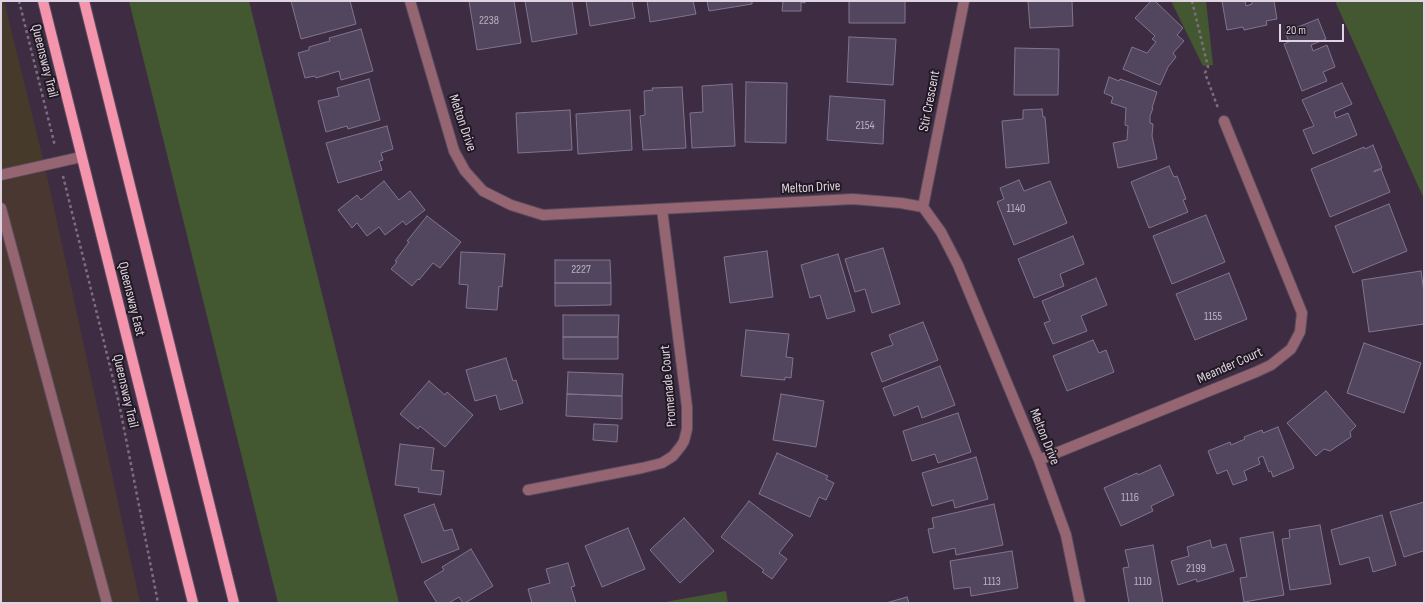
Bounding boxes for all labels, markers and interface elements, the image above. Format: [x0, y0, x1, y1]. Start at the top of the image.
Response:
house number: 2238 [479, 14, 499, 28]
scale bar [1281, 16, 1346, 42]
street label: Queensway Trail [27, 23, 61, 99]
text: 20 m [1286, 23, 1306, 38]
street label: Stir Crescent [916, 69, 944, 133]
street label: Melton Drive [444, 92, 480, 154]
house number: 2154 [855, 119, 875, 133]
street label: Melton Drive [781, 178, 841, 198]
house number: 1140 [1007, 202, 1025, 216]
street label: Queensway East [114, 260, 148, 338]
house number: 2227 [571, 263, 591, 277]
house number: 1155 [1204, 310, 1222, 324]
street label: Promenade Court [657, 344, 681, 428]
street label: Meander Court [1195, 344, 1265, 388]
street label: Queensway Trail [108, 353, 142, 429]
street label: Melton Drive [1025, 406, 1063, 468]
house number: 1116 [1121, 491, 1139, 505]
house number: 2199 [1186, 562, 1206, 576]
house number: 1113 [983, 575, 1001, 589]
house number: 1110 [1134, 575, 1152, 589]

